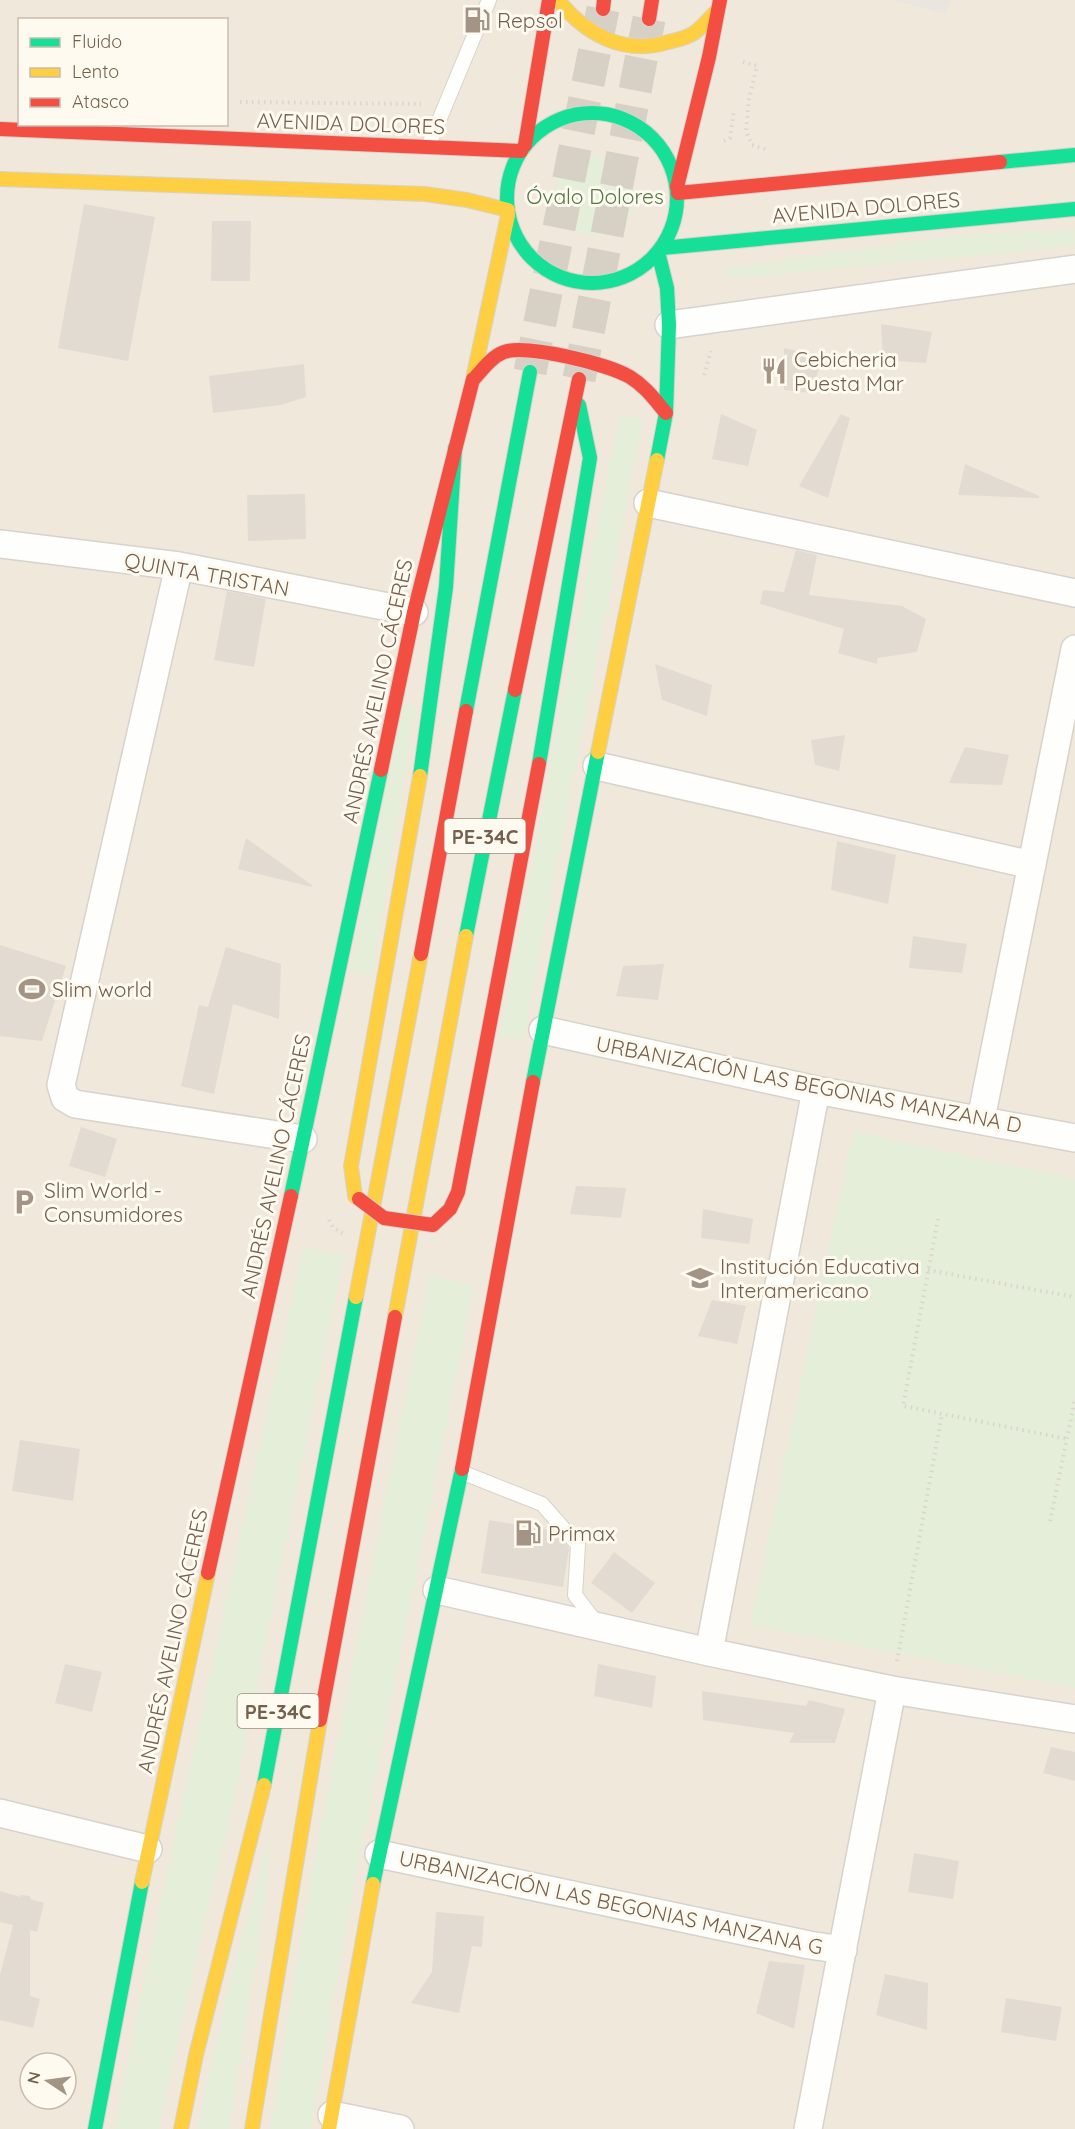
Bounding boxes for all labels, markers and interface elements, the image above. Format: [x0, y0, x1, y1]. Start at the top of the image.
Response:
fuel station icon: Repsol [462, 5, 492, 35]
place label: Repsol [497, 7, 563, 33]
legend [18, 18, 228, 126]
text: Fluido [72, 30, 122, 53]
text: Lento [72, 60, 119, 83]
text: Atasco [72, 90, 129, 113]
street label: AVENIDA DOLORES [256, 107, 446, 139]
park label: Óvalo Dolores [526, 183, 664, 209]
street label: AVENIDA DOLORES [771, 186, 961, 228]
place label: Cebicheria Puesta Mar [794, 346, 904, 396]
restaurant icon: Cebicheria Puesta Mar [759, 356, 789, 386]
street label: QUINTA TRISTAN [122, 547, 292, 601]
street label: ANDRÉS AVELINO CÁCERES [336, 557, 418, 825]
road number: PE-34C [444, 819, 526, 853]
sports icon: Slim world [17, 974, 47, 1004]
place label: Slim world [52, 976, 152, 1002]
street label: URBANIZACIÓN LAS BEGONIAS MANZANA D [594, 1030, 1024, 1138]
street label: ANDRÉS AVELINO CÁCERES [234, 1032, 316, 1300]
place label: Slim World - Consumidores [44, 1177, 183, 1227]
parking icon: Slim World - Consumidores [9, 1187, 39, 1217]
place label: Institución Educativa Interamericano [720, 1253, 920, 1303]
school or university icon: Institución Educativa Interamericano [685, 1263, 715, 1293]
street label: ANDRÉS AVELINO CÁCERES [131, 1507, 213, 1775]
fuel station icon: Primax [513, 1518, 543, 1548]
place label: Primax [548, 1520, 615, 1546]
road number: PE-34C [238, 1694, 318, 1728]
street label: URBANIZACIÓN LAS BEGONIAS MANZANA G [397, 1844, 825, 1960]
north arrow [18, 2051, 78, 2111]
text: N [22, 2070, 44, 2086]

